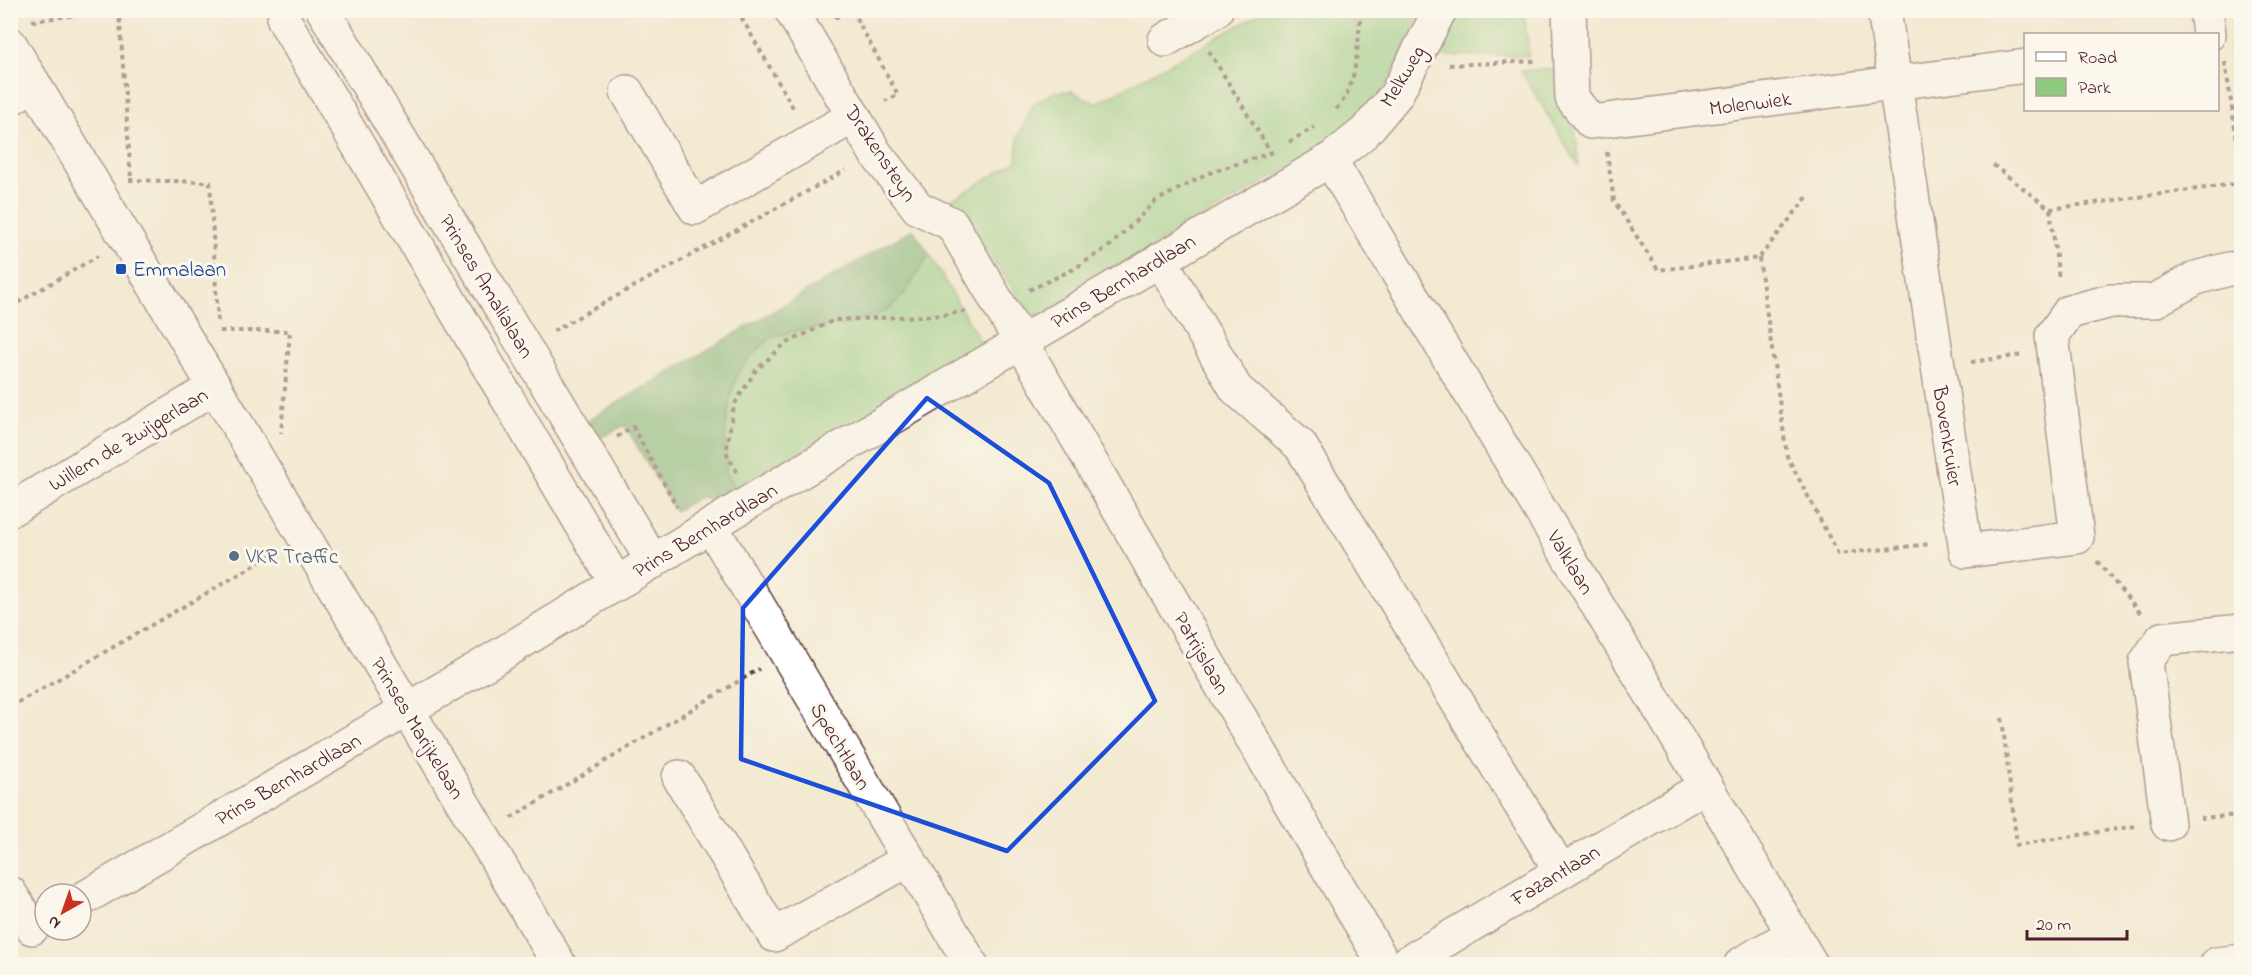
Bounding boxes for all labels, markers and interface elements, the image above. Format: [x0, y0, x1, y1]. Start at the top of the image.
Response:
legend [2024, 33, 2219, 111]
street label: Melkweg [1373, 40, 1436, 115]
text: Road [2078, 46, 2117, 72]
text: Park [2078, 76, 2111, 102]
street label: Molenwiek [1707, 85, 1794, 125]
street label: Drakensteyn [834, 99, 923, 210]
street label: Prinses Amalialaan [430, 209, 540, 365]
street label: Prins Bernhardlaan [1046, 228, 1202, 338]
place label: Emmalaan [133, 256, 226, 286]
marker: Emmalaan [114, 262, 128, 276]
street label: Willem de Zwijgerlaan [44, 381, 215, 502]
street label: Bovenkruier [1923, 383, 1969, 489]
street label: Prins Bernhardlaan [628, 477, 784, 587]
street label: Valklaan [1538, 524, 1600, 601]
place label: VKR Traffic [245, 543, 339, 573]
marker: VKR Traffic [227, 549, 241, 563]
street label: Patrijslaan [1165, 607, 1236, 701]
street label: Prinses Marijkelaan [362, 652, 471, 806]
street label: Spechtlaan [801, 698, 877, 796]
street label: Prins Bernhardlaan [210, 727, 368, 835]
street label: Fazantlaan [1505, 838, 1606, 916]
north arrow [33, 882, 93, 942]
scale bar [2027, 903, 2128, 941]
text: N [43, 909, 66, 935]
text: 20 m [2036, 913, 2071, 939]

